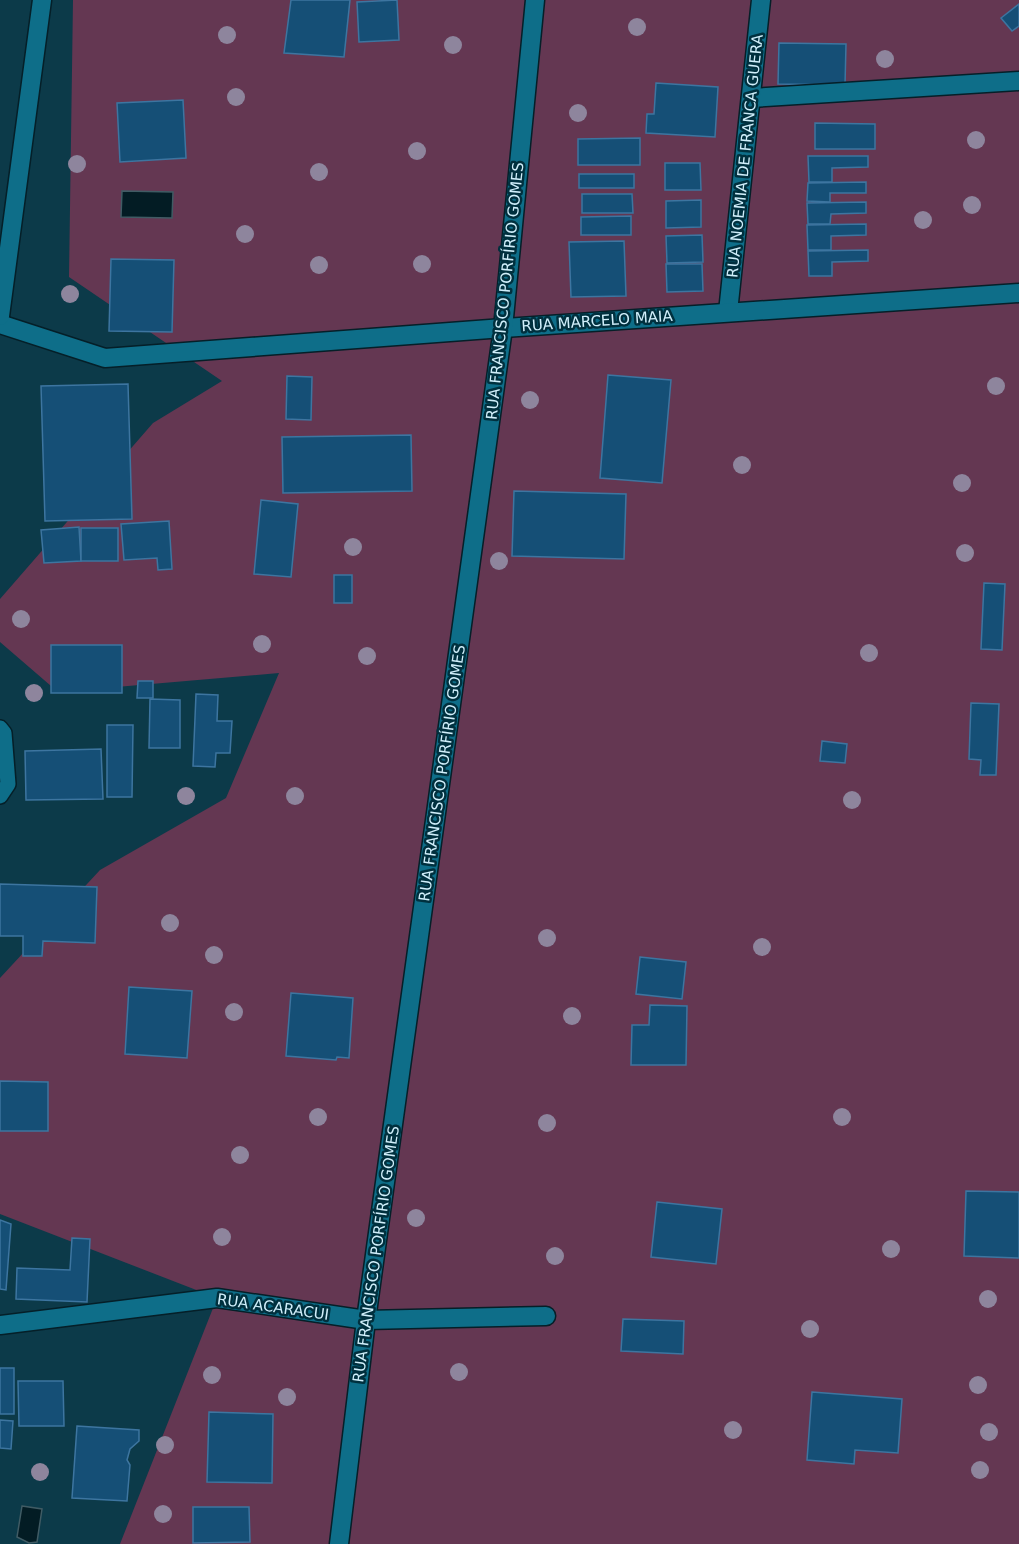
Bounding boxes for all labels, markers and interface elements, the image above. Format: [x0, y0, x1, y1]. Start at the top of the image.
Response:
street label: RUA NOEMIA DE FRANCA GUERA [723, 33, 767, 279]
street label: RUA FRANCISCO PORFÍRIO GOMES [482, 161, 527, 421]
street label: RUA MARCELO MAIA [521, 307, 674, 335]
street label: RUA FRANCISCO PORFÍRIO GOMES [414, 643, 469, 902]
street label: RUA FRANCISCO PORFÍRIO GOMES [348, 1124, 403, 1383]
street label: RUA ACARACUI [216, 1290, 330, 1324]

